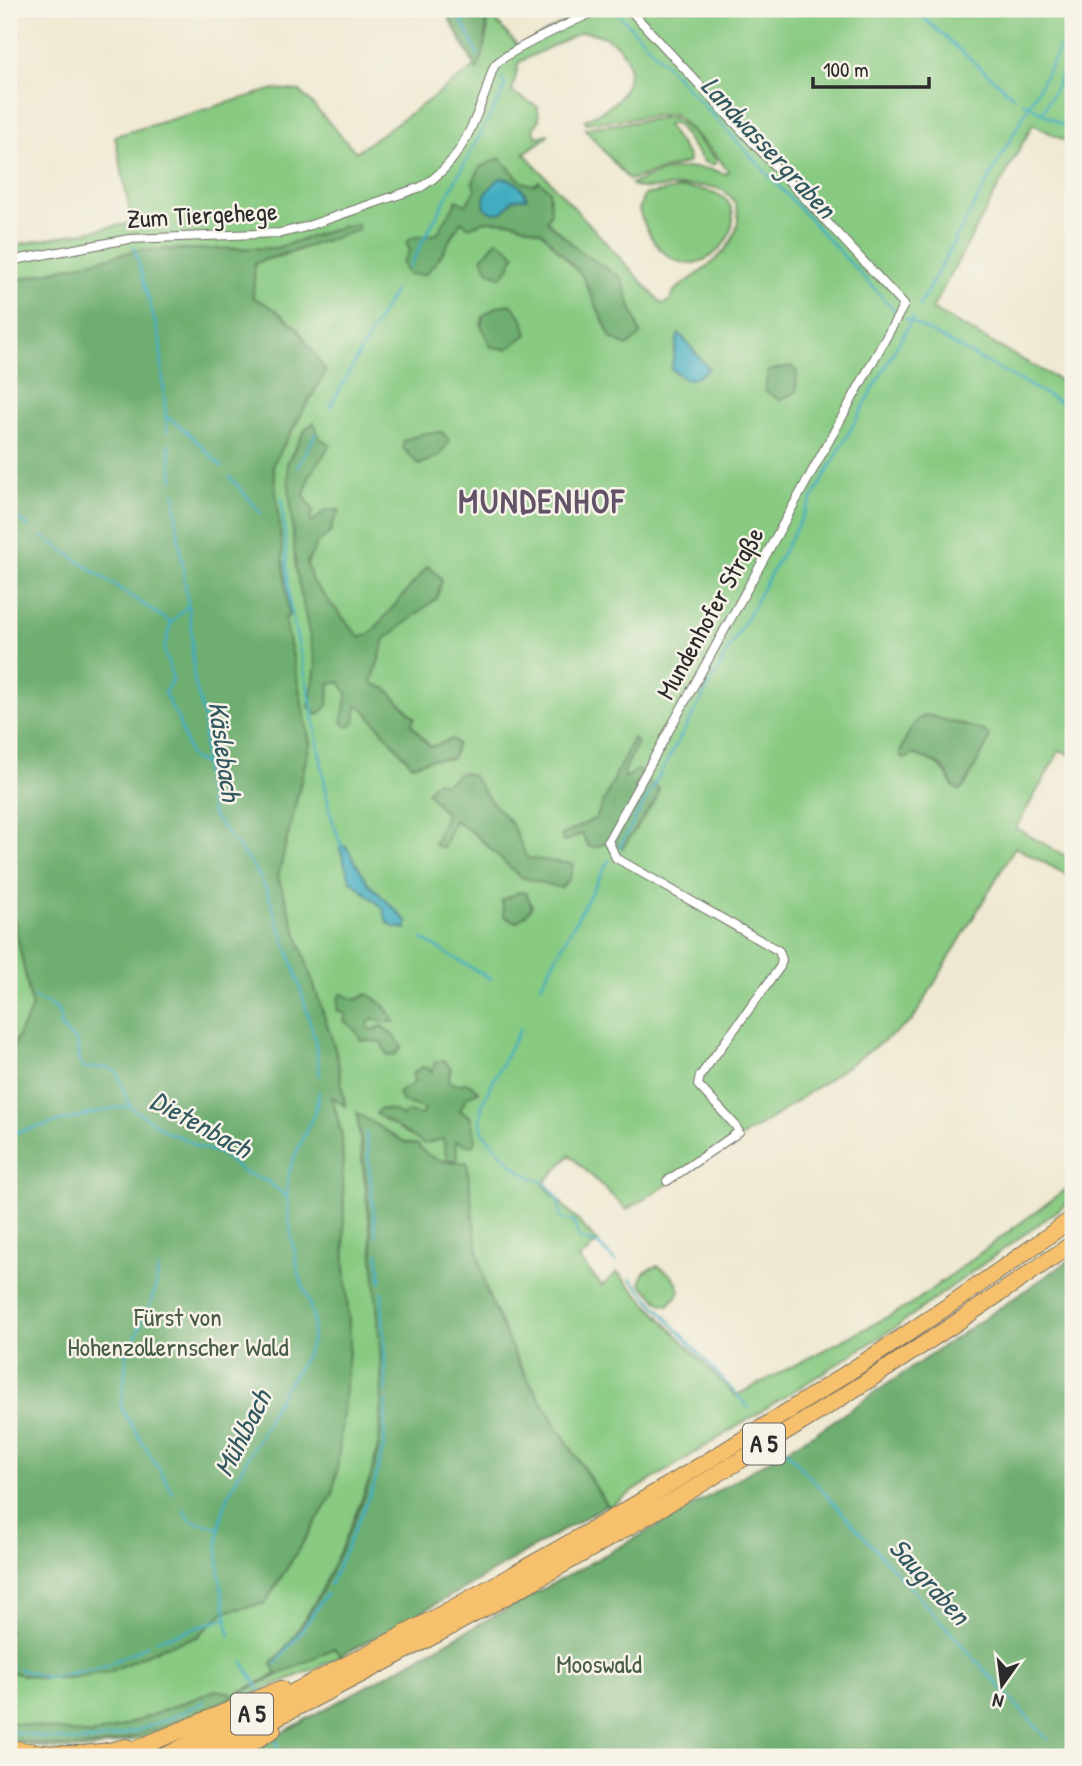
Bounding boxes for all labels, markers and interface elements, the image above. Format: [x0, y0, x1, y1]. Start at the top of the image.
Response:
scale bar [813, 46, 928, 90]
text: 100 m [823, 55, 869, 84]
water label: Landwassergraben [693, 68, 847, 228]
street label: Zum Tiergehege [126, 193, 278, 236]
district label: MUNDENHOF [458, 479, 626, 523]
street label: Mundenhofer Straße [648, 520, 771, 705]
water label: Käslebach [199, 699, 251, 805]
water label: Dietenbach [144, 1081, 260, 1168]
park label: Fürst von Hohenzollernscher Wald [67, 1299, 289, 1364]
water label: Mühlbach [204, 1381, 281, 1483]
road number: A 5 [743, 1424, 785, 1464]
water label: Saugraben [881, 1529, 981, 1634]
park label: Mooswald [556, 1646, 642, 1681]
north arrow [967, 1650, 1036, 1720]
text: N [990, 1688, 1006, 1715]
road number: A 5 [231, 1694, 273, 1734]

